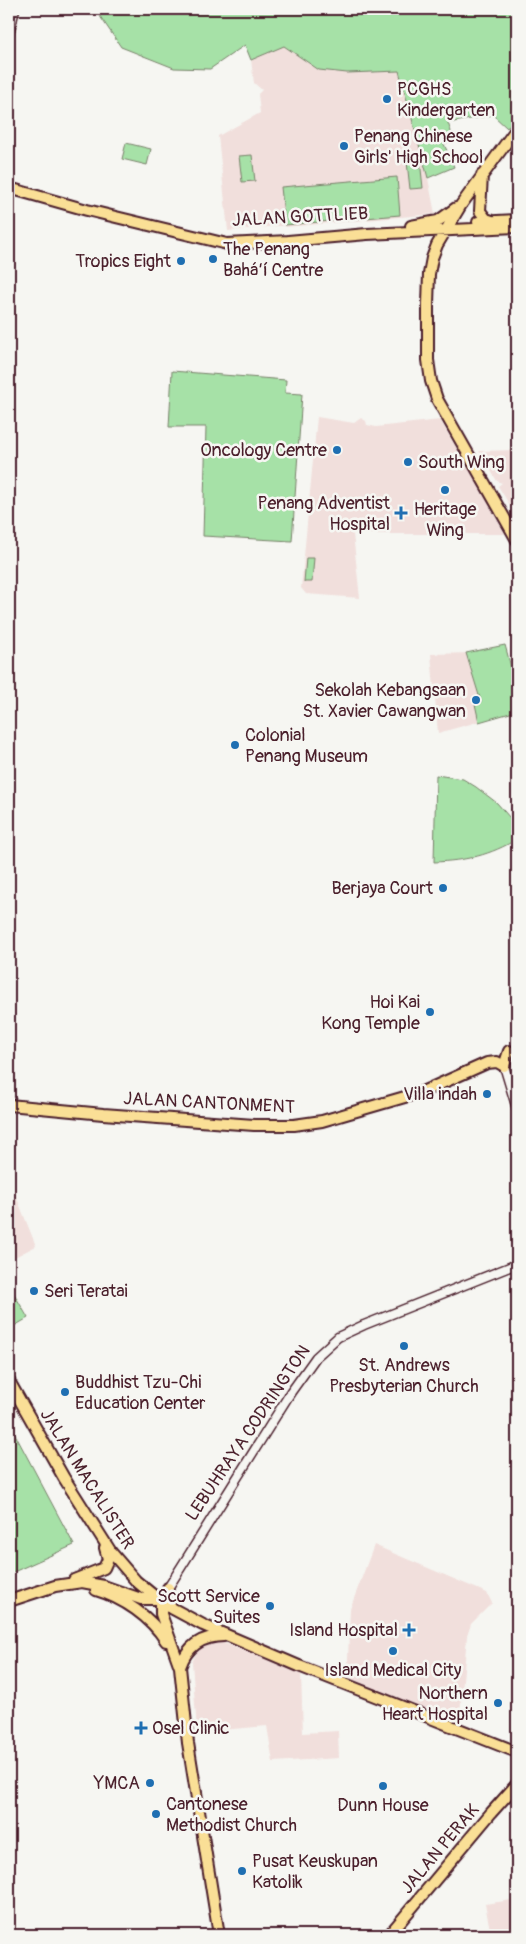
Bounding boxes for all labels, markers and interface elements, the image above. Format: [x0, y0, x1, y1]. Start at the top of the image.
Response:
place label: PCGHS Kindergarten [397, 78, 495, 122]
marker: PCGHS Kindergarten [381, 93, 393, 105]
place label: Penang Chinese Girls' High School [354, 125, 483, 169]
marker: Penang Chinese Girls' High School [338, 140, 350, 152]
street label: JALAN GOTTLIEB [231, 202, 369, 232]
place label: The Penang Bahá’í Centre [223, 238, 324, 282]
place label: Tropics Eight [75, 250, 172, 273]
marker: The Penang Bahá’í Centre [207, 253, 219, 265]
marker: Tropics Eight [175, 255, 187, 267]
place label: Oncology Centre [200, 439, 327, 462]
marker: Oncology Centre [331, 444, 343, 456]
place label: South Wing [418, 451, 504, 474]
marker: South Wing [402, 456, 414, 468]
marker: Heritage Wing [439, 484, 451, 496]
place label: Penang Adventist Hospital [258, 492, 391, 536]
place label: Heritage Wing [414, 498, 476, 542]
marker: Penang Adventist Hospital [394, 506, 408, 520]
place label: Sekolah Kebangsaan St. Xavier Cawangwan [302, 679, 466, 723]
marker: Sekolah Kebangsaan St. Xavier Cawangwan [470, 694, 482, 706]
place label: Colonial Penang Museum [245, 724, 368, 768]
marker: Colonial Penang Museum [229, 739, 241, 751]
place label: Berjaya Court [332, 877, 434, 900]
marker: Berjaya Court [437, 882, 449, 894]
place label: Hoi Kai Kong Temple [321, 991, 420, 1035]
marker: Hoi Kai Kong Temple [424, 1006, 436, 1018]
place label: Villa indah [403, 1083, 477, 1106]
street label: JALAN CANTONMENT [123, 1087, 295, 1119]
marker: Villa indah [481, 1088, 493, 1100]
place label: Seri Teratai [44, 1280, 128, 1303]
marker: Seri Teratai [28, 1285, 40, 1297]
marker: St. Andrews Presbyterian Church [398, 1340, 410, 1352]
street label: LEBUHRAYA CODRINGTON [180, 1341, 316, 1525]
place label: St. Andrews Presbyterian Church [329, 1354, 479, 1398]
place label: Buddhist Tzu-Chi Education Center [75, 1371, 206, 1415]
marker: Buddhist Tzu-Chi Education Center [59, 1386, 71, 1398]
street label: JALAN MACALISTER [35, 1405, 139, 1553]
place label: Scott Service Suites [157, 1585, 260, 1629]
marker: Scott Service Suites [264, 1600, 276, 1612]
place label: Island Hospital [289, 1619, 398, 1642]
marker: Island Hospital [402, 1623, 416, 1637]
marker: Island Medical City [387, 1645, 399, 1657]
place label: Island Medical City [325, 1659, 462, 1682]
place label: Northern Heart Hospital [382, 1682, 488, 1726]
marker: Northern Heart Hospital [492, 1697, 504, 1709]
place label: Osel Clinic [152, 1717, 230, 1740]
marker: Osel Clinic [134, 1721, 148, 1735]
place label: YMCA [93, 1772, 140, 1795]
marker: YMCA [144, 1777, 156, 1789]
marker: Dunn House [377, 1780, 389, 1792]
place label: Cantonese Methodist Church [166, 1793, 297, 1837]
place label: Dunn House [337, 1794, 429, 1817]
street label: JALAN PERAK [396, 1799, 484, 1899]
marker: Cantonese Methodist Church [150, 1808, 162, 1820]
place label: Pusat Keuskupan Katolik [252, 1850, 378, 1894]
marker: Pusat Keuskupan Katolik [236, 1865, 248, 1877]

